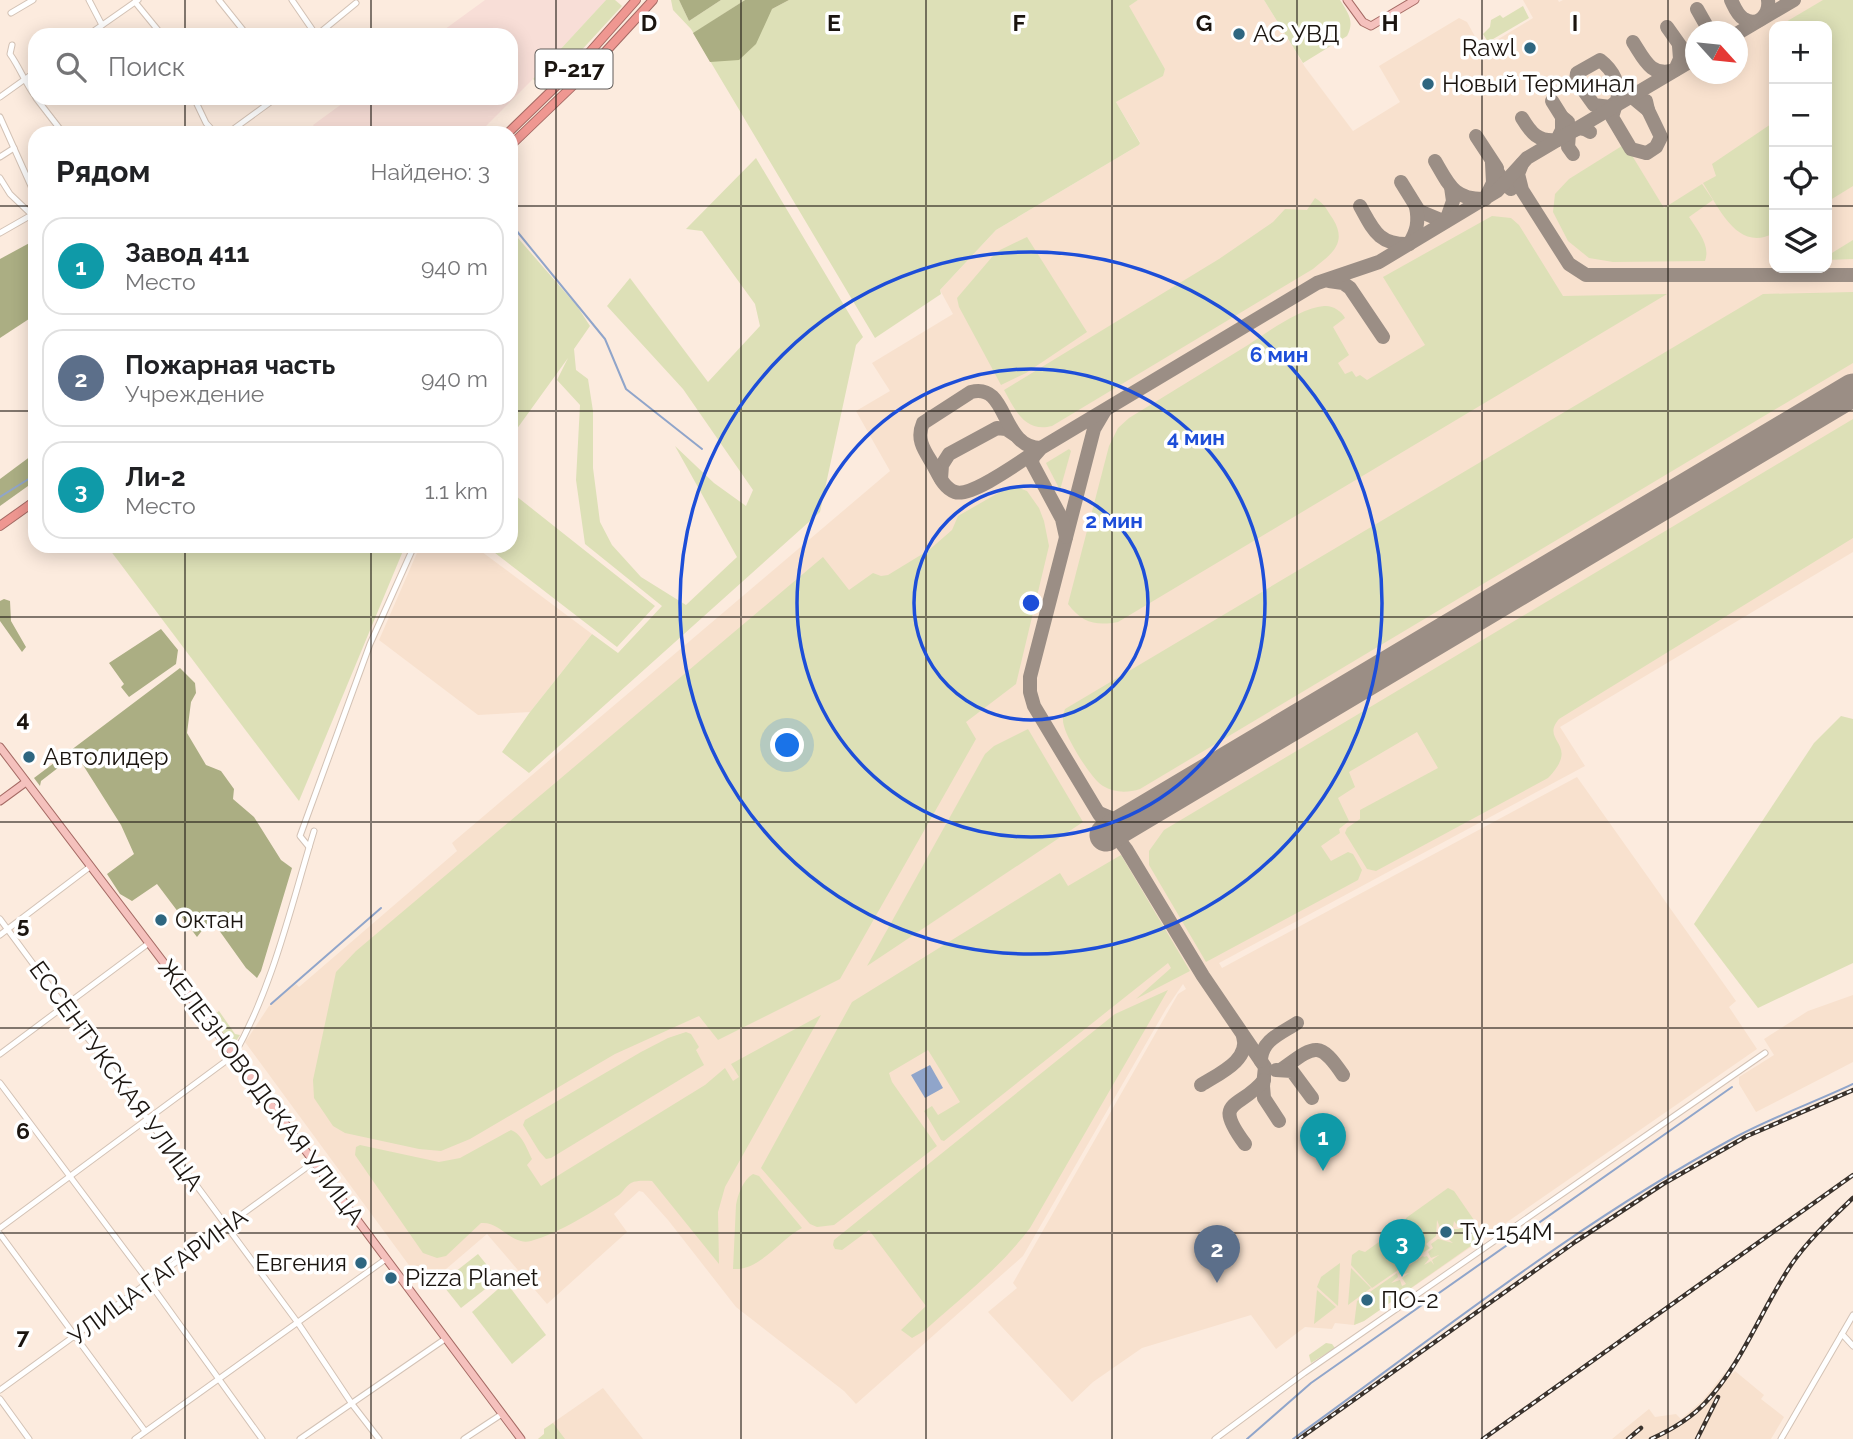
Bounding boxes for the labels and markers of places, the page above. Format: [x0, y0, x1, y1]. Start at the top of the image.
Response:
place label: АС УВД [1253, 19, 1340, 48]
marker: АС УВД [1231, 26, 1247, 42]
place label: Rawl [1462, 33, 1516, 62]
marker: Rawl [1522, 40, 1538, 56]
place label: Новый Терминал [1442, 69, 1635, 98]
marker: Новый Терминал [1420, 76, 1436, 92]
centre of rings [1019, 591, 1043, 615]
place label: Автолидер [43, 742, 169, 771]
marker: Автолидер [21, 749, 37, 765]
place label: Октан [175, 905, 244, 934]
marker: Октан [153, 912, 169, 928]
pin: 1 [1300, 1113, 1346, 1171]
place label: Ту-154М [1460, 1217, 1553, 1246]
pin: 3 [1379, 1219, 1425, 1277]
marker: Ту-154М [1438, 1224, 1454, 1240]
pin: 2 [1194, 1225, 1240, 1283]
place label: Евгения [255, 1248, 347, 1277]
marker: Евгения [353, 1255, 369, 1271]
place label: Pizza Planet [405, 1263, 539, 1292]
marker: Pizza Planet [383, 1270, 399, 1286]
place label: ПО-2 [1381, 1285, 1439, 1314]
marker: ПО-2 [1359, 1292, 1375, 1308]

